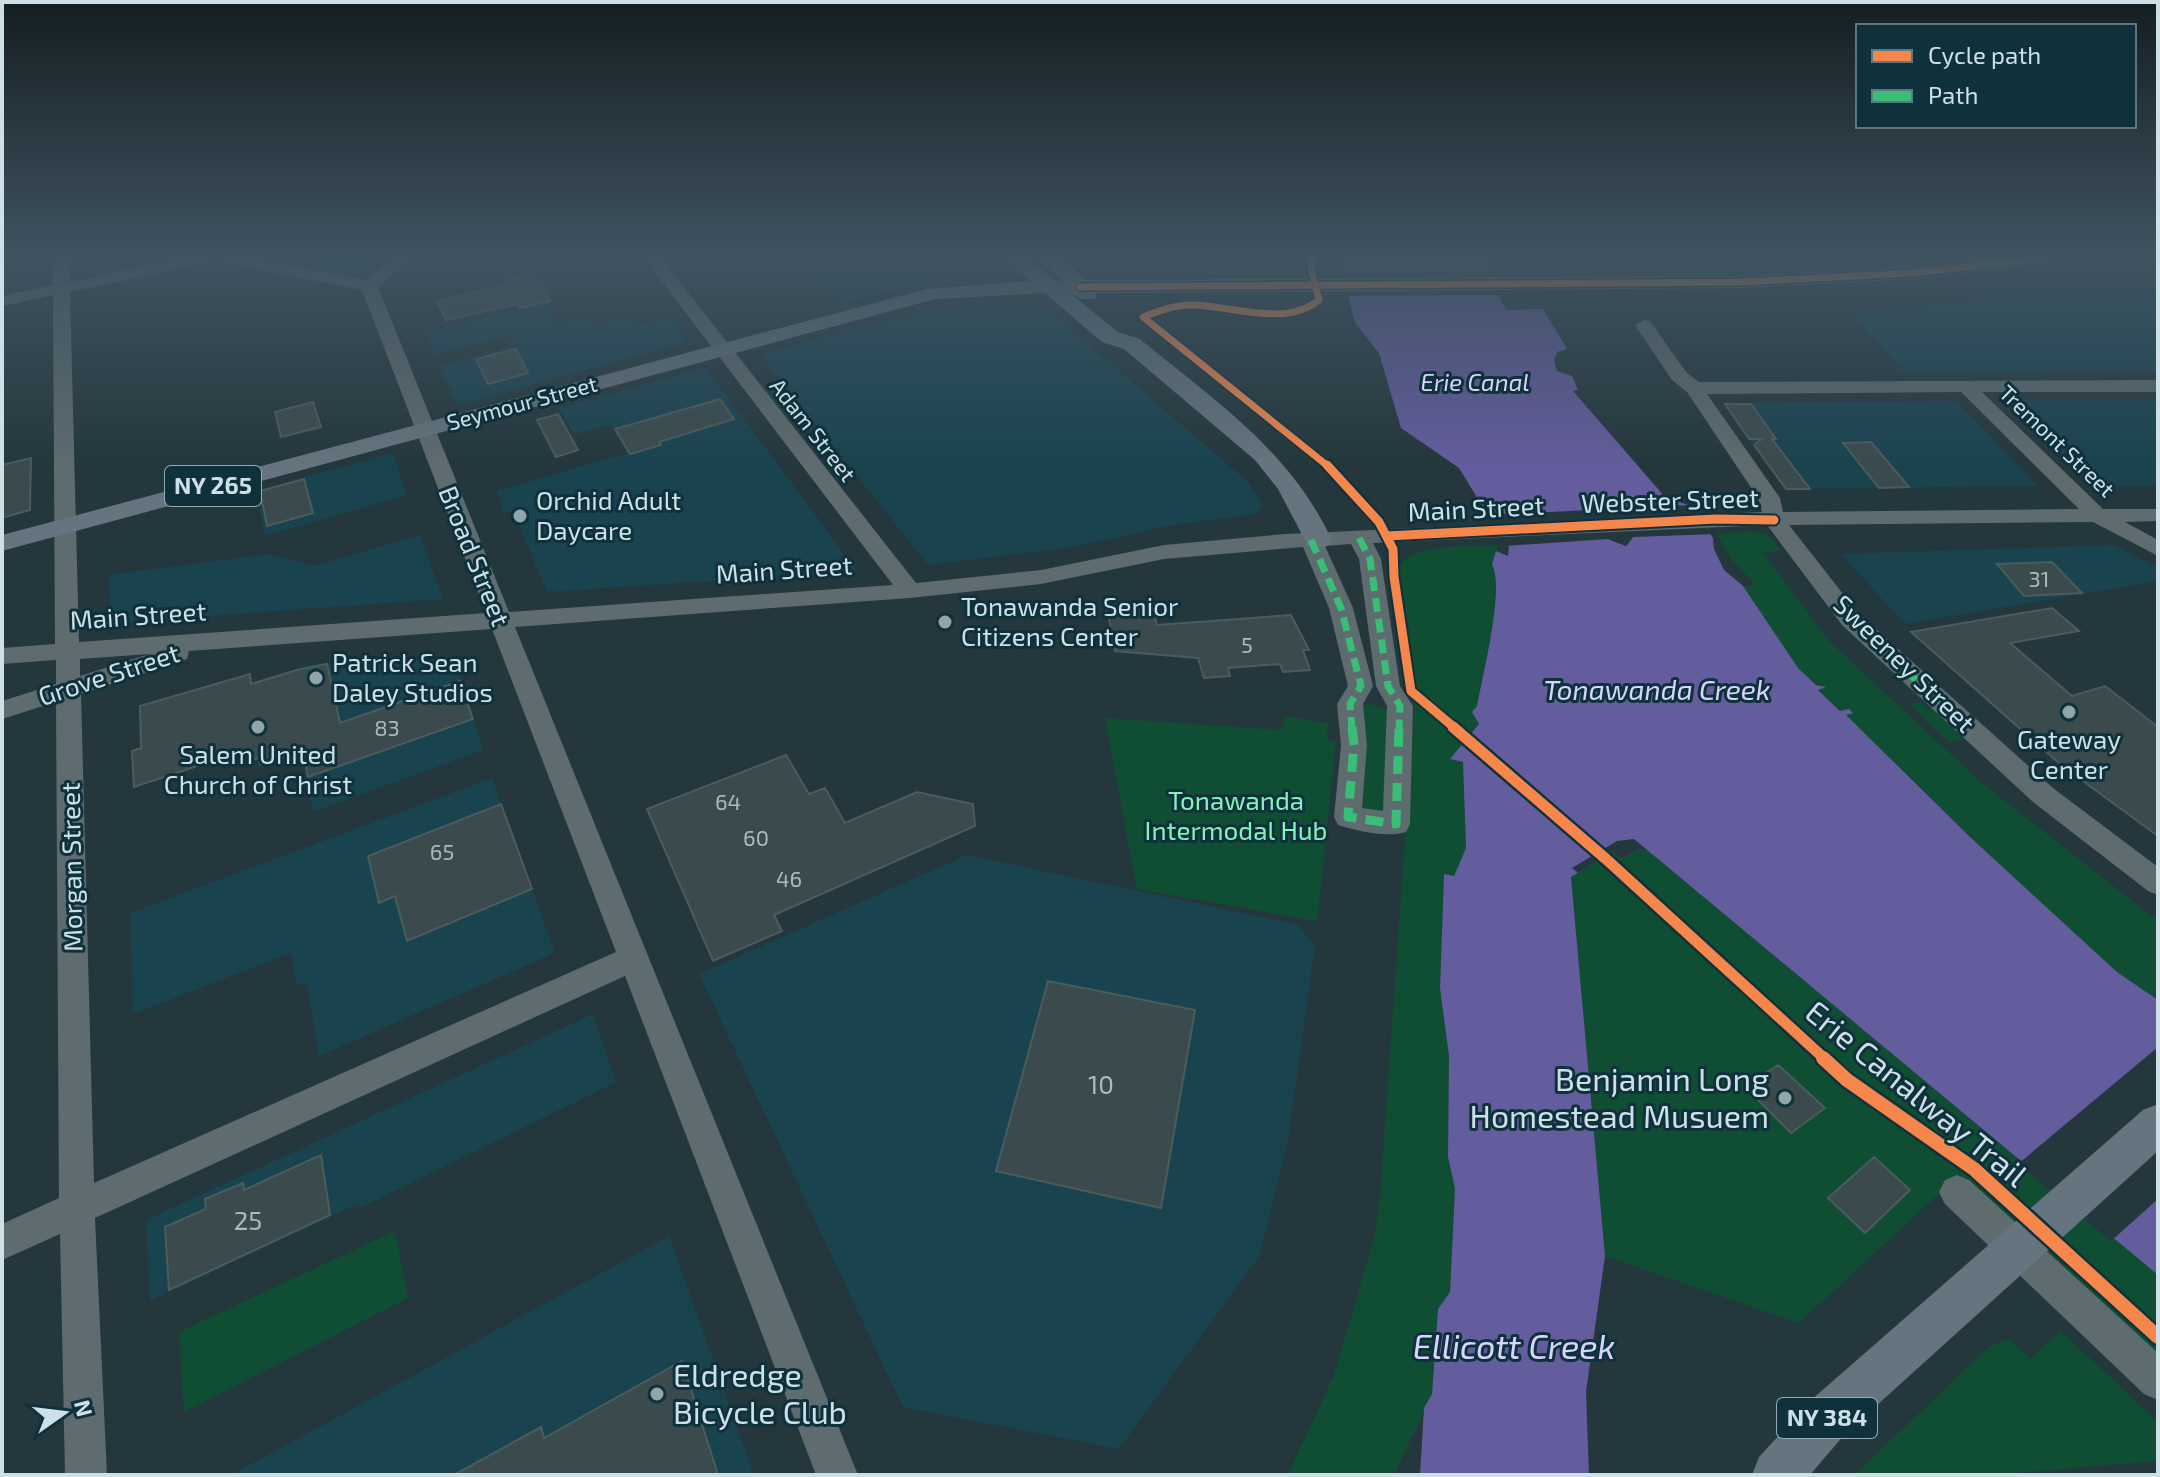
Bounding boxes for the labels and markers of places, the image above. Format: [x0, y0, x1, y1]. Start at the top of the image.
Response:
place label: Orchid Adult Daycare [536, 484, 681, 545]
marker: Orchid Adult Daycare [511, 507, 529, 525]
place label: Tonawanda Senior Citizens Center [961, 590, 1178, 651]
marker: Tonawanda Senior Citizens Center [936, 613, 954, 631]
place label: Patrick Sean Daley Studios [332, 646, 493, 707]
marker: Patrick Sean Daley Studios [307, 669, 325, 687]
marker: Gateway Center [2060, 703, 2078, 721]
marker: Salem United Church of Christ [249, 718, 267, 736]
place label: Gateway Center [2017, 723, 2121, 784]
place label: Salem United Church of Christ [164, 738, 352, 799]
place label: Benjamin Long Homestead Musuem [1470, 1059, 1769, 1134]
marker: Benjamin Long Homestead Musuem [1776, 1089, 1794, 1107]
place label: Eldredge Bicycle Club [673, 1355, 847, 1430]
marker: Eldredge Bicycle Club [648, 1385, 666, 1403]

